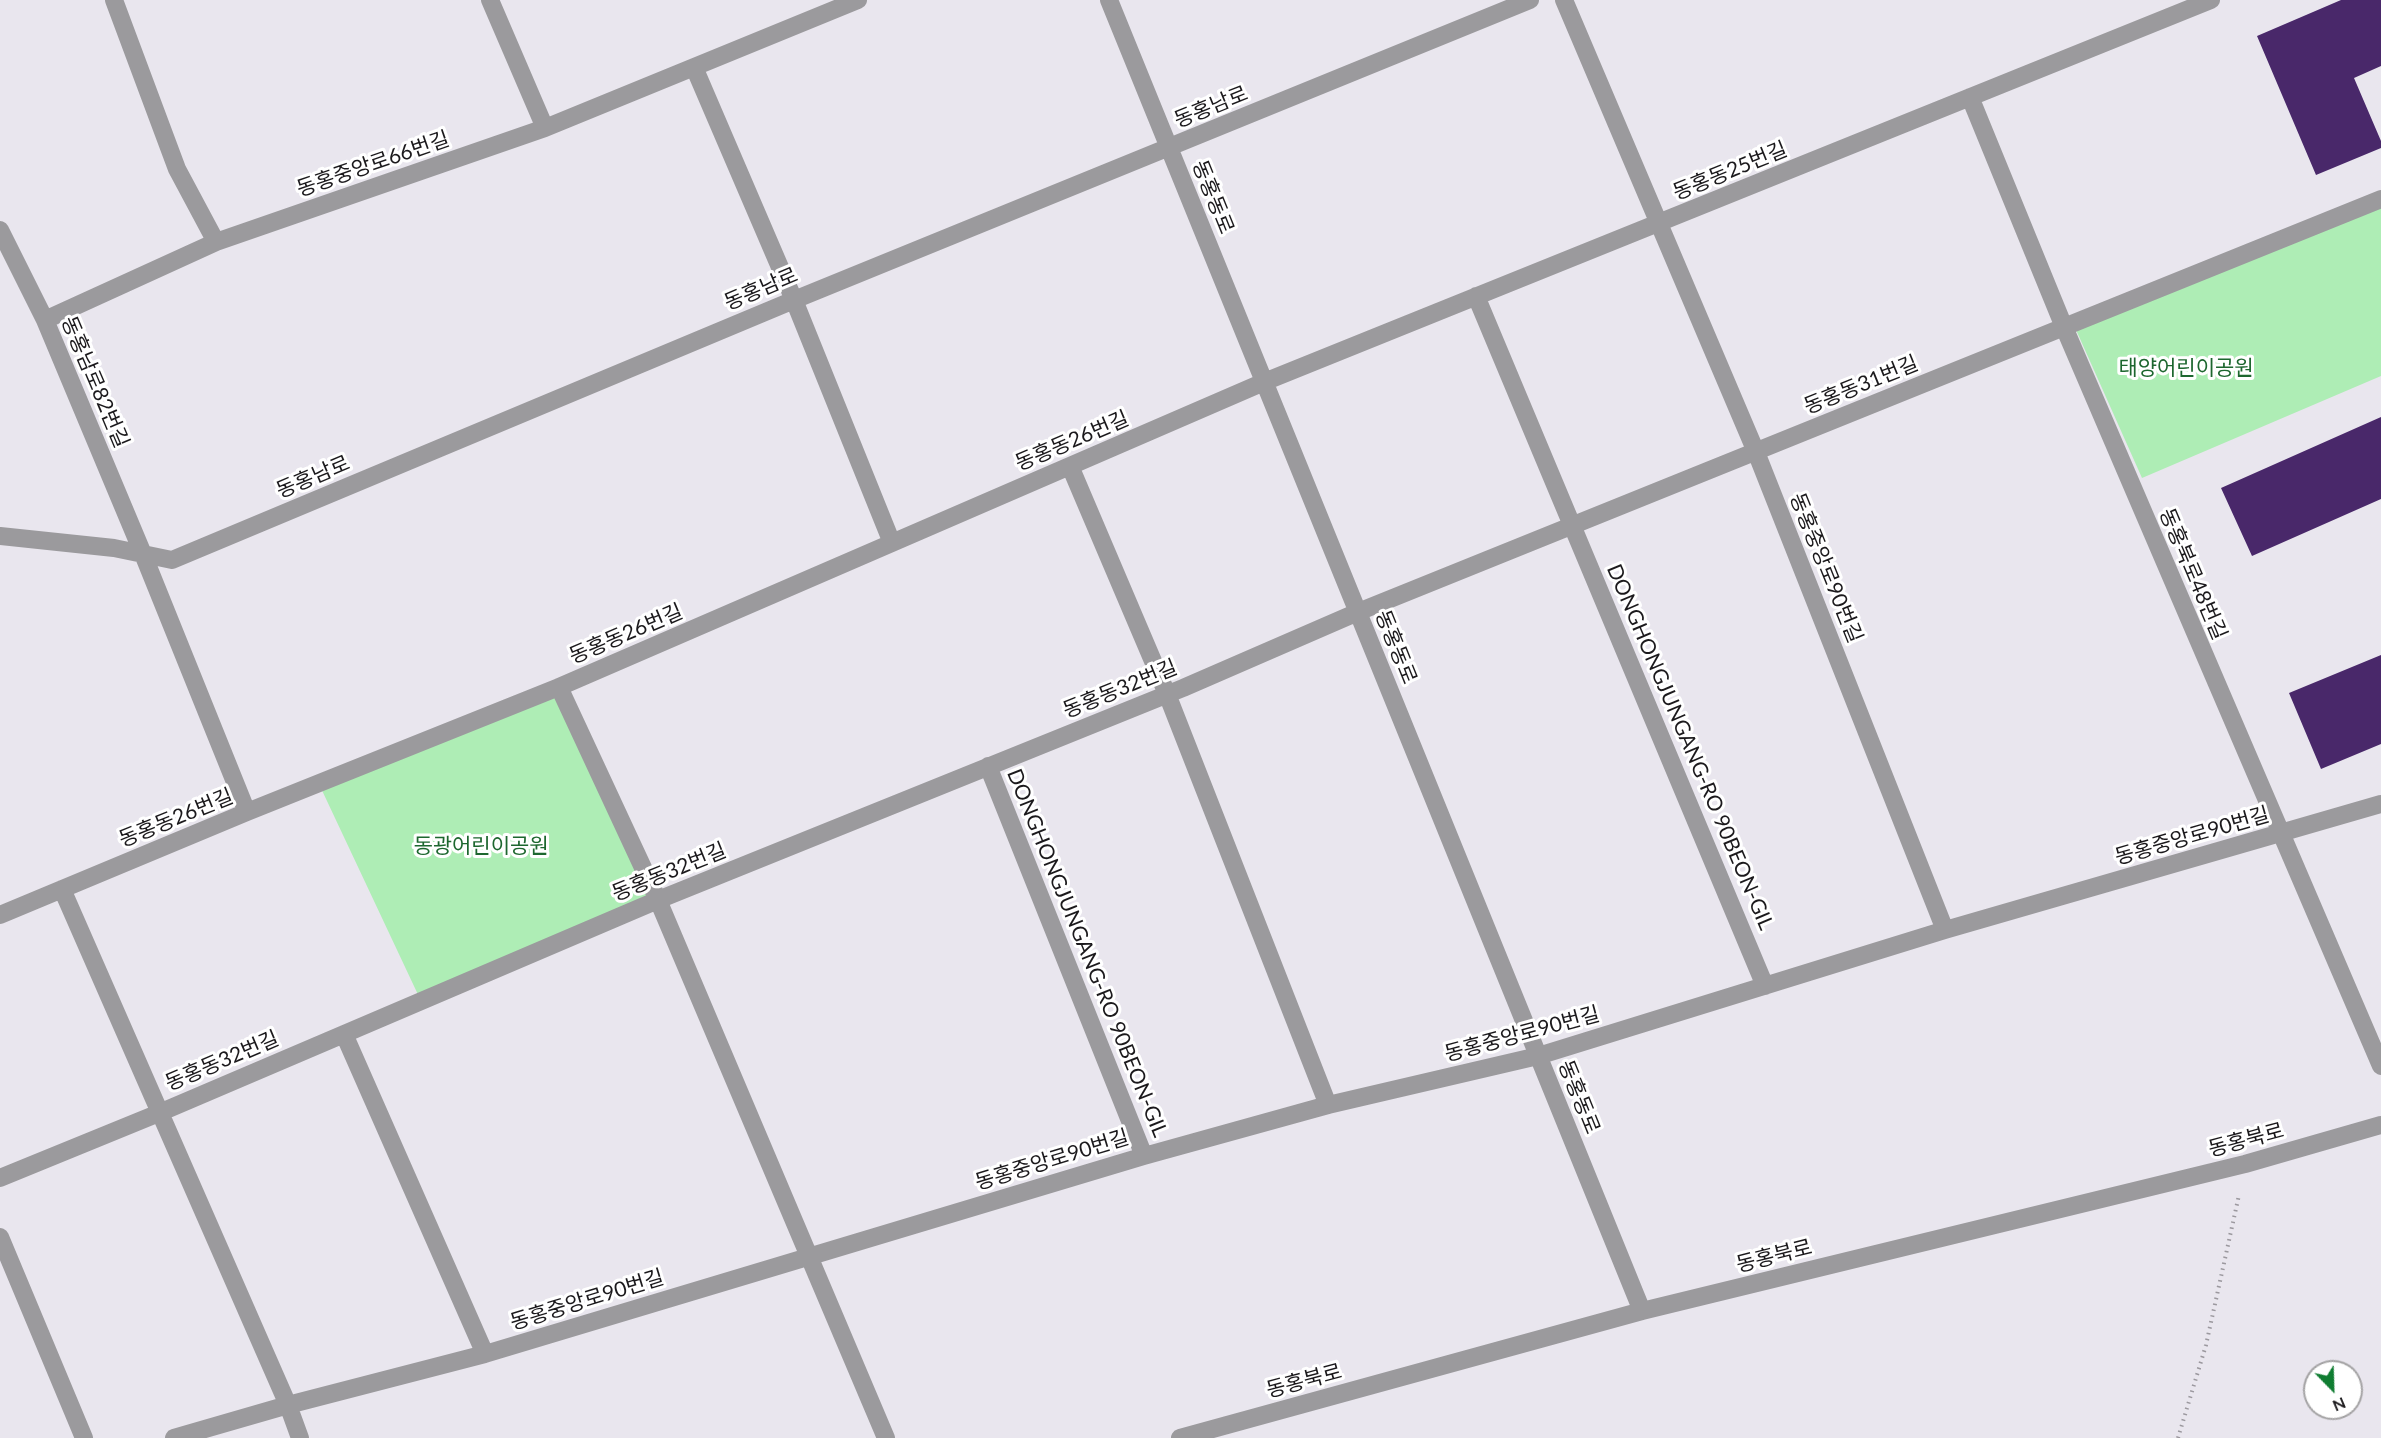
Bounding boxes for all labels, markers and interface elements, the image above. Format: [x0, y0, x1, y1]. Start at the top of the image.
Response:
street label: 동홍남로 [1170, 81, 1252, 133]
street label: 동홍중앙로66번길 [293, 126, 453, 202]
street label: 동홍동25번길 [1669, 137, 1791, 205]
street label: 동홍동로 [1187, 156, 1239, 238]
street label: 동홍남로 [721, 262, 801, 316]
street label: 동홍남로82번길 [56, 313, 134, 451]
street label: 동홍동31번길 [1800, 351, 1922, 419]
park label: 태양어린이공원 [2118, 355, 2254, 381]
street label: 동홍동26번길 [1011, 406, 1133, 476]
street label: 동홍남로 [273, 450, 353, 504]
street label: 동홍중앙로90번길 [1784, 489, 1868, 647]
street label: 동홍북로48번길 [2154, 505, 2232, 643]
street label: DONGHONGJUNGANG-RO 90BEON-GIL [1601, 560, 1779, 934]
street label: 동홍동26번길 [565, 599, 687, 669]
street label: 동홍동로 [1370, 606, 1422, 688]
street label: 동홍동32번길 [1059, 655, 1181, 723]
street label: DONGHONGJUNGANG-RO 90BEON-GIL [1001, 765, 1173, 1141]
street label: 동홍동26번길 [115, 784, 237, 852]
street label: 동홍중앙로90번길 [2112, 802, 2272, 870]
park label: 동광어린이공원 [413, 833, 549, 859]
street label: 동홍동32번길 [608, 838, 730, 906]
street label: 동홍중앙로90번길 [1442, 1001, 1602, 1067]
street label: 동홍동32번길 [161, 1026, 283, 1096]
street label: 동홍동로 [1553, 1056, 1605, 1138]
street label: 동홍북로 [2205, 1118, 2287, 1162]
street label: 동홍중앙로90번길 [972, 1125, 1132, 1195]
street label: 동홍북로 [1733, 1234, 1815, 1278]
street label: 동홍중앙로90번길 [507, 1265, 667, 1335]
street label: 동홍북로 [1263, 1359, 1345, 1403]
north arrow [2303, 1360, 2363, 1420]
text: N [2330, 1394, 2349, 1416]

